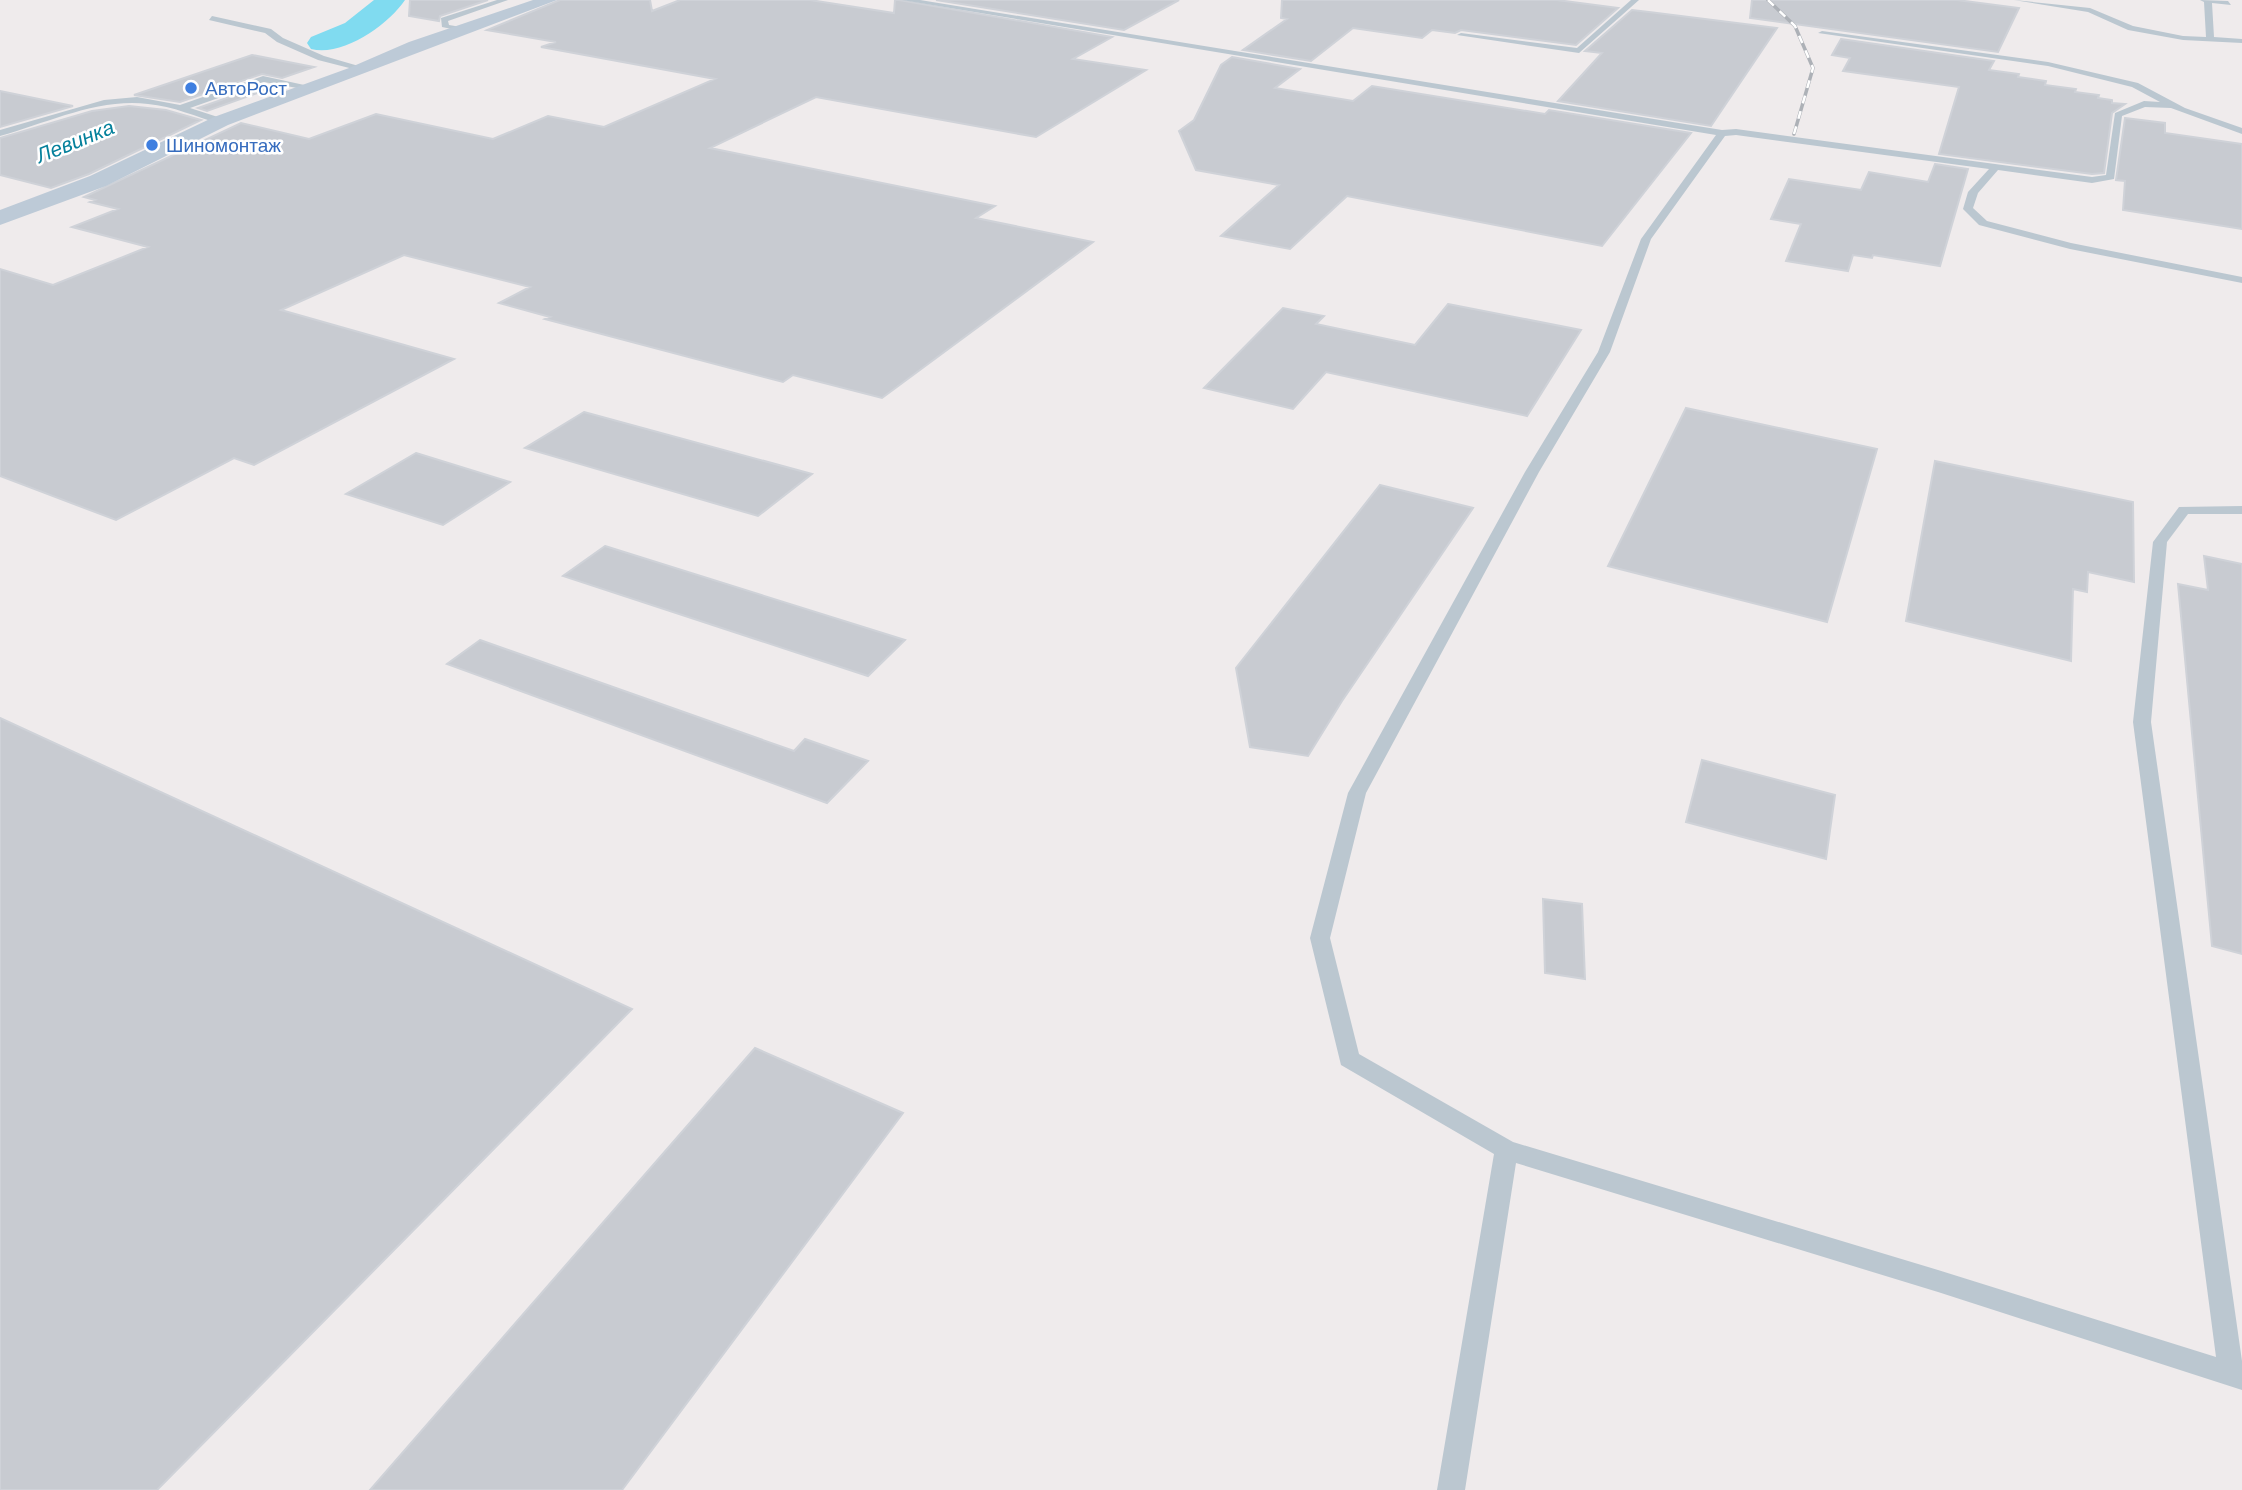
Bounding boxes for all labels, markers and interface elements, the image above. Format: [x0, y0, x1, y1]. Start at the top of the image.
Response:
place label: АвтоРост [205, 77, 287, 100]
marker: АвтоРост [183, 80, 199, 96]
water label: Левинка [31, 114, 118, 169]
place label: Шиномонтаж [166, 134, 281, 157]
marker: Шиномонтаж [144, 137, 160, 153]

